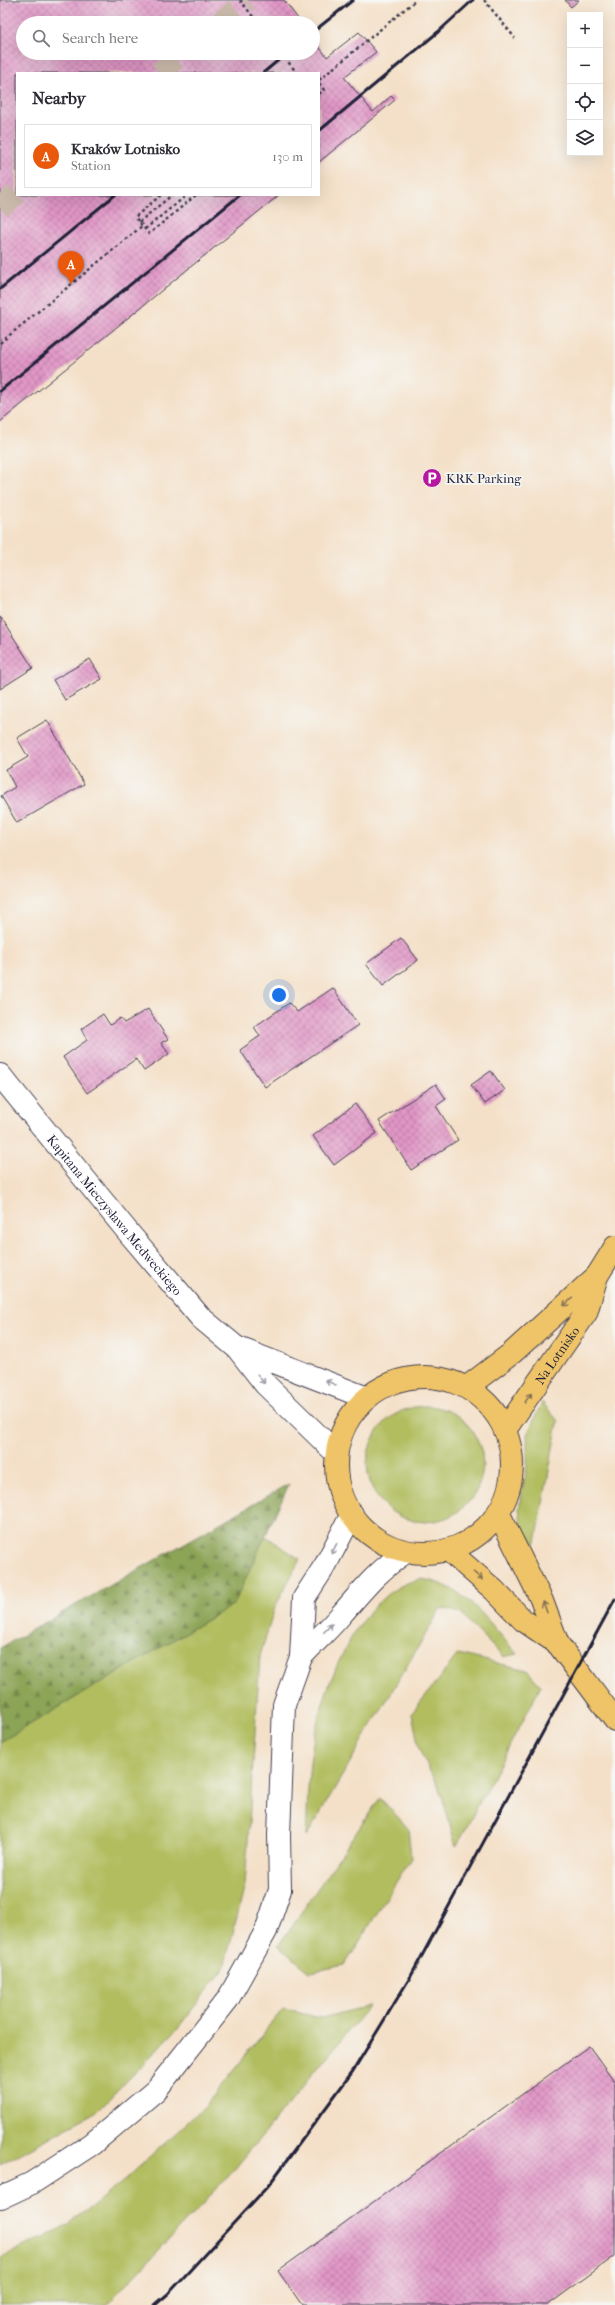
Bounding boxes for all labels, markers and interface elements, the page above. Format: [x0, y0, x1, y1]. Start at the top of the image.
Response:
map controls [567, 12, 603, 156]
button: + [567, 12, 603, 48]
search box [16, 16, 320, 60]
icon: search [30, 27, 52, 49]
text: Search here [62, 29, 138, 47]
button: − [567, 48, 603, 84]
button: locate [567, 84, 603, 120]
text: Nearby [32, 88, 86, 108]
button: layers [567, 120, 603, 156]
text: Kraków Lotnisko [71, 140, 180, 158]
text: A [42, 149, 50, 164]
text: 130 m [272, 149, 303, 164]
text: Station [71, 158, 111, 173]
pin: A [58, 251, 84, 284]
parking icon: KRK Parking [421, 467, 443, 489]
place label: KRK Parking [446, 471, 522, 486]
your location [269, 985, 289, 1005]
street label: Kapitana Mieczysława Medweckiego [44, 1132, 186, 1298]
one-way arrow [563, 1298, 574, 1307]
street label: Na Lotnisko [532, 1323, 582, 1387]
one-way arrow [257, 1373, 265, 1384]
one-way arrow [326, 1378, 338, 1386]
one-way arrow [524, 1393, 532, 1404]
one-way arrow [330, 1543, 337, 1555]
one-way arrow [472, 1571, 483, 1580]
one-way arrow [540, 1602, 548, 1614]
one-way arrow [323, 1624, 332, 1634]

